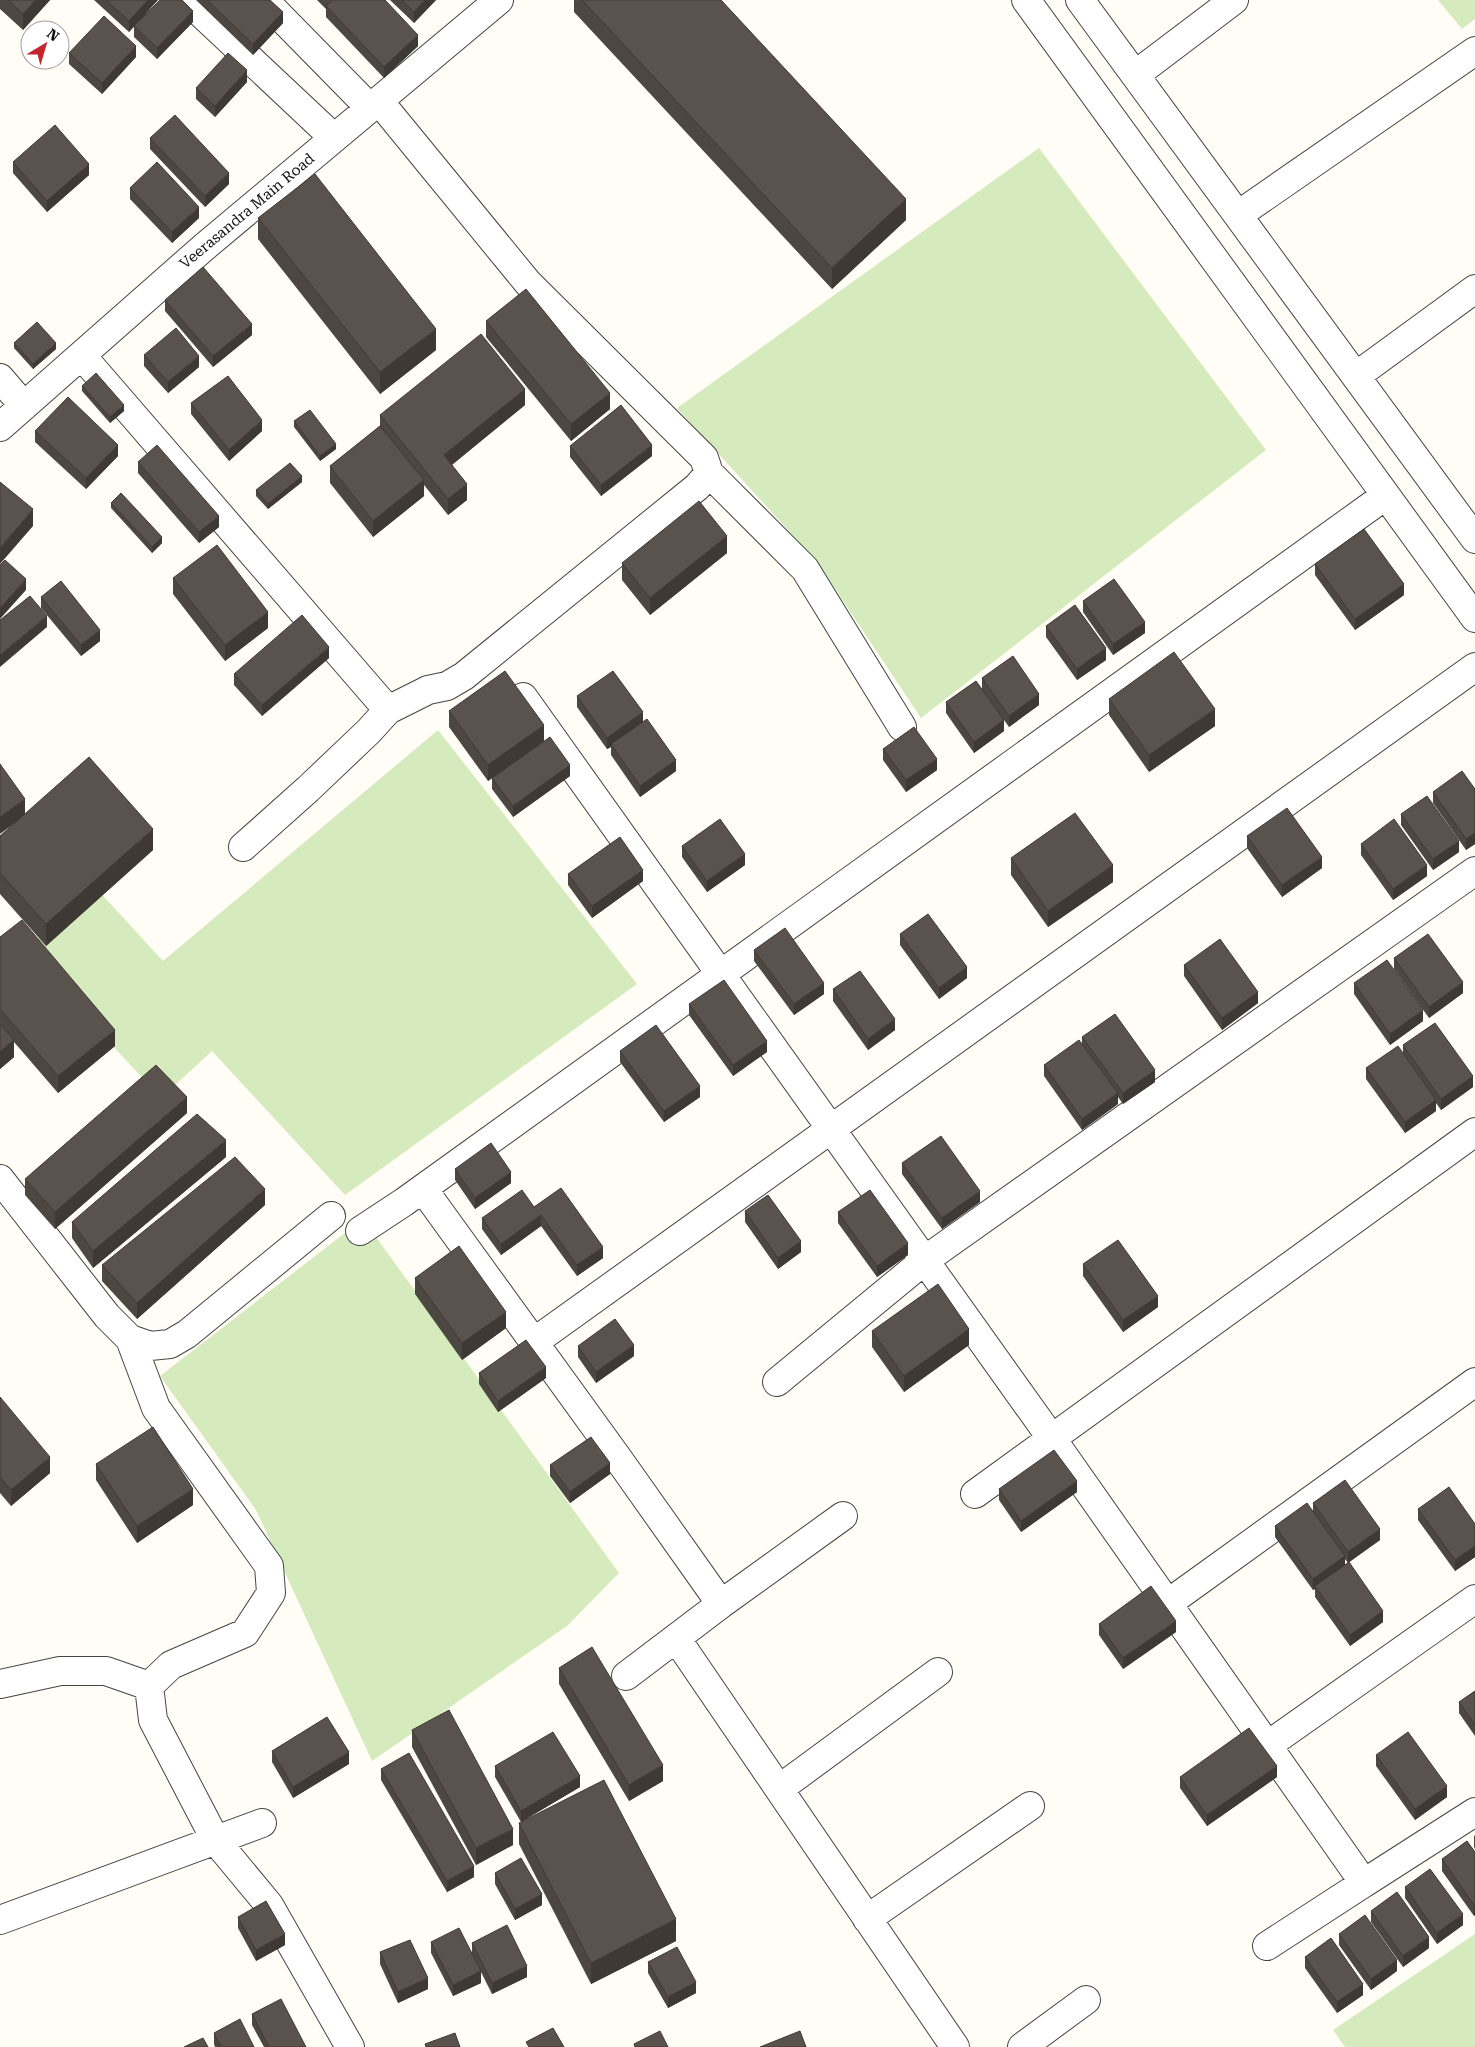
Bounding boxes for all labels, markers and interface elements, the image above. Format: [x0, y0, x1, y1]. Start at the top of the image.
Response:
north arrow [20, 20, 70, 70]
text: N [44, 25, 62, 45]
street label: Veerasandra Main Road [176, 149, 318, 273]

